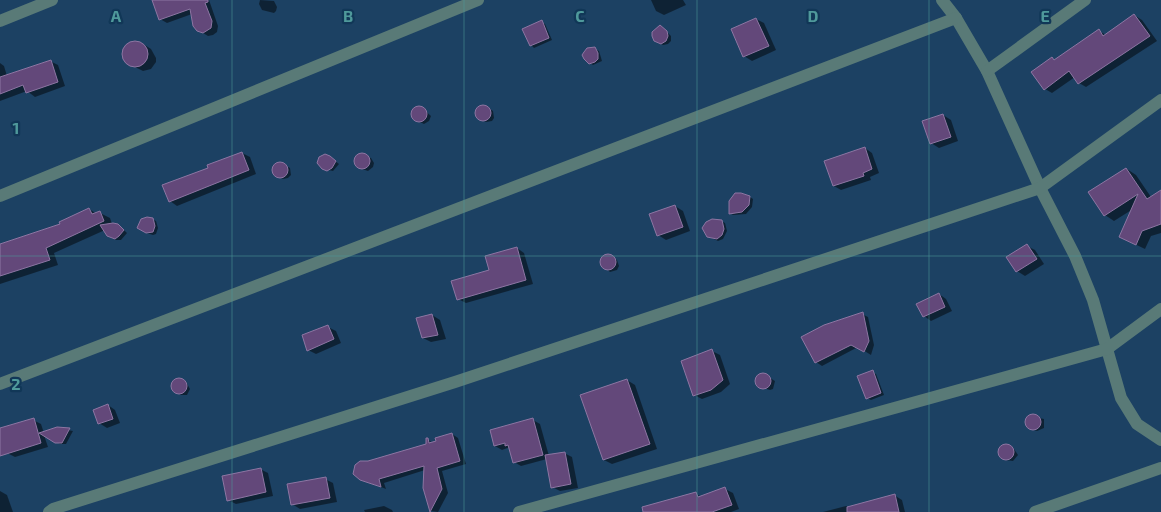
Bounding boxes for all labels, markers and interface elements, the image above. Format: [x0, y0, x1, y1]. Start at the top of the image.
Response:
text: A [111, 6, 122, 25]
text: B [343, 6, 353, 25]
text: C [575, 6, 585, 25]
text: D [808, 6, 819, 25]
text: E [1040, 6, 1050, 25]
text: 1 [13, 118, 19, 137]
text: 2 [11, 374, 21, 393]

